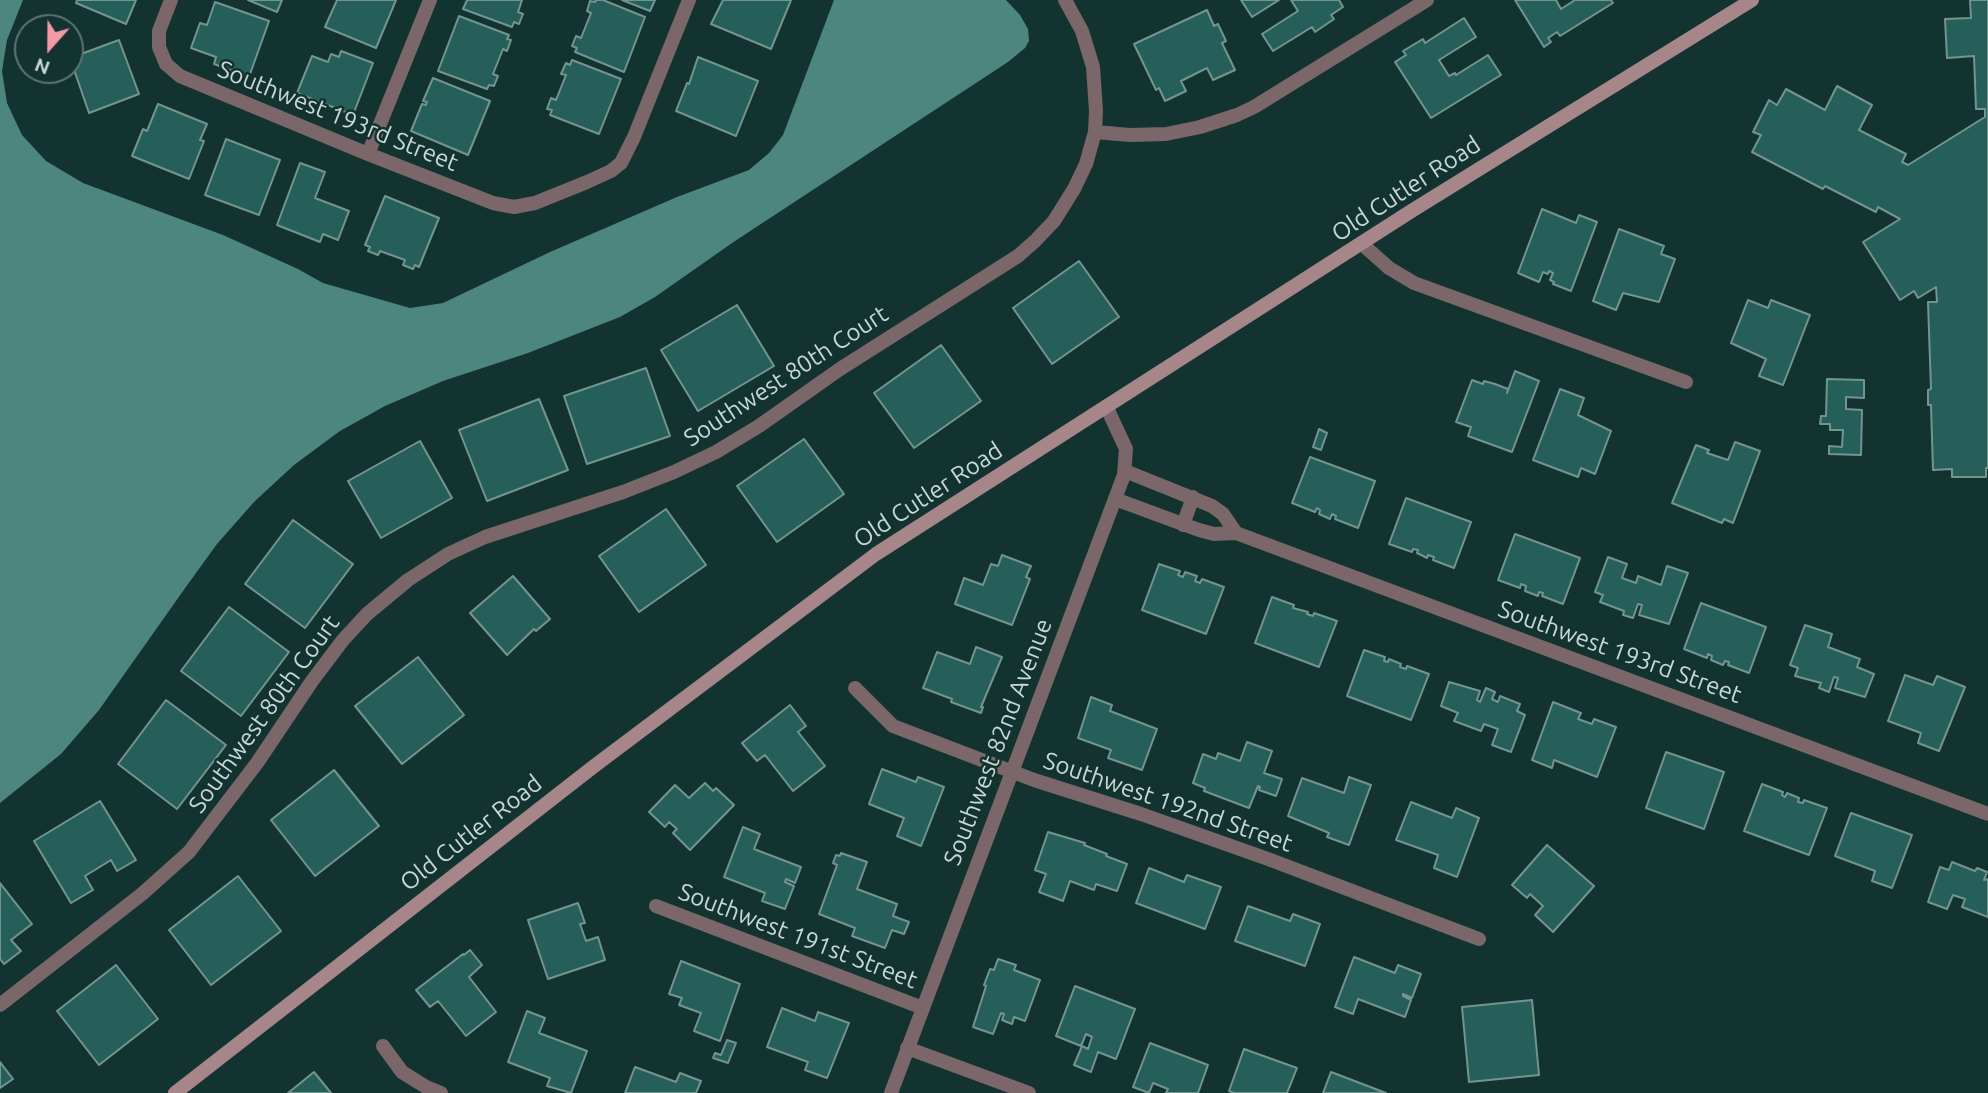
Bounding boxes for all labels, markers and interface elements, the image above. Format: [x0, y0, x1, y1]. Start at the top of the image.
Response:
north arrow [14, 14, 84, 84]
text: N [32, 54, 53, 80]
street label: Southwest 193rd Street [214, 55, 462, 177]
street label: Old Cutler Road [1326, 130, 1486, 248]
street label: Southwest 80th Court [679, 299, 893, 453]
street label: Old Cutler Road [848, 436, 1008, 554]
street label: Southwest 193rd Street [1494, 595, 1746, 709]
street label: Southwest 80th Court [183, 610, 345, 818]
street label: Southwest 82nd Avenue [938, 615, 1058, 869]
street label: Southwest 192nd Street [1040, 746, 1296, 858]
street label: Old Cutler Road [395, 769, 547, 897]
street label: Southwest 191st Street [674, 877, 922, 995]

